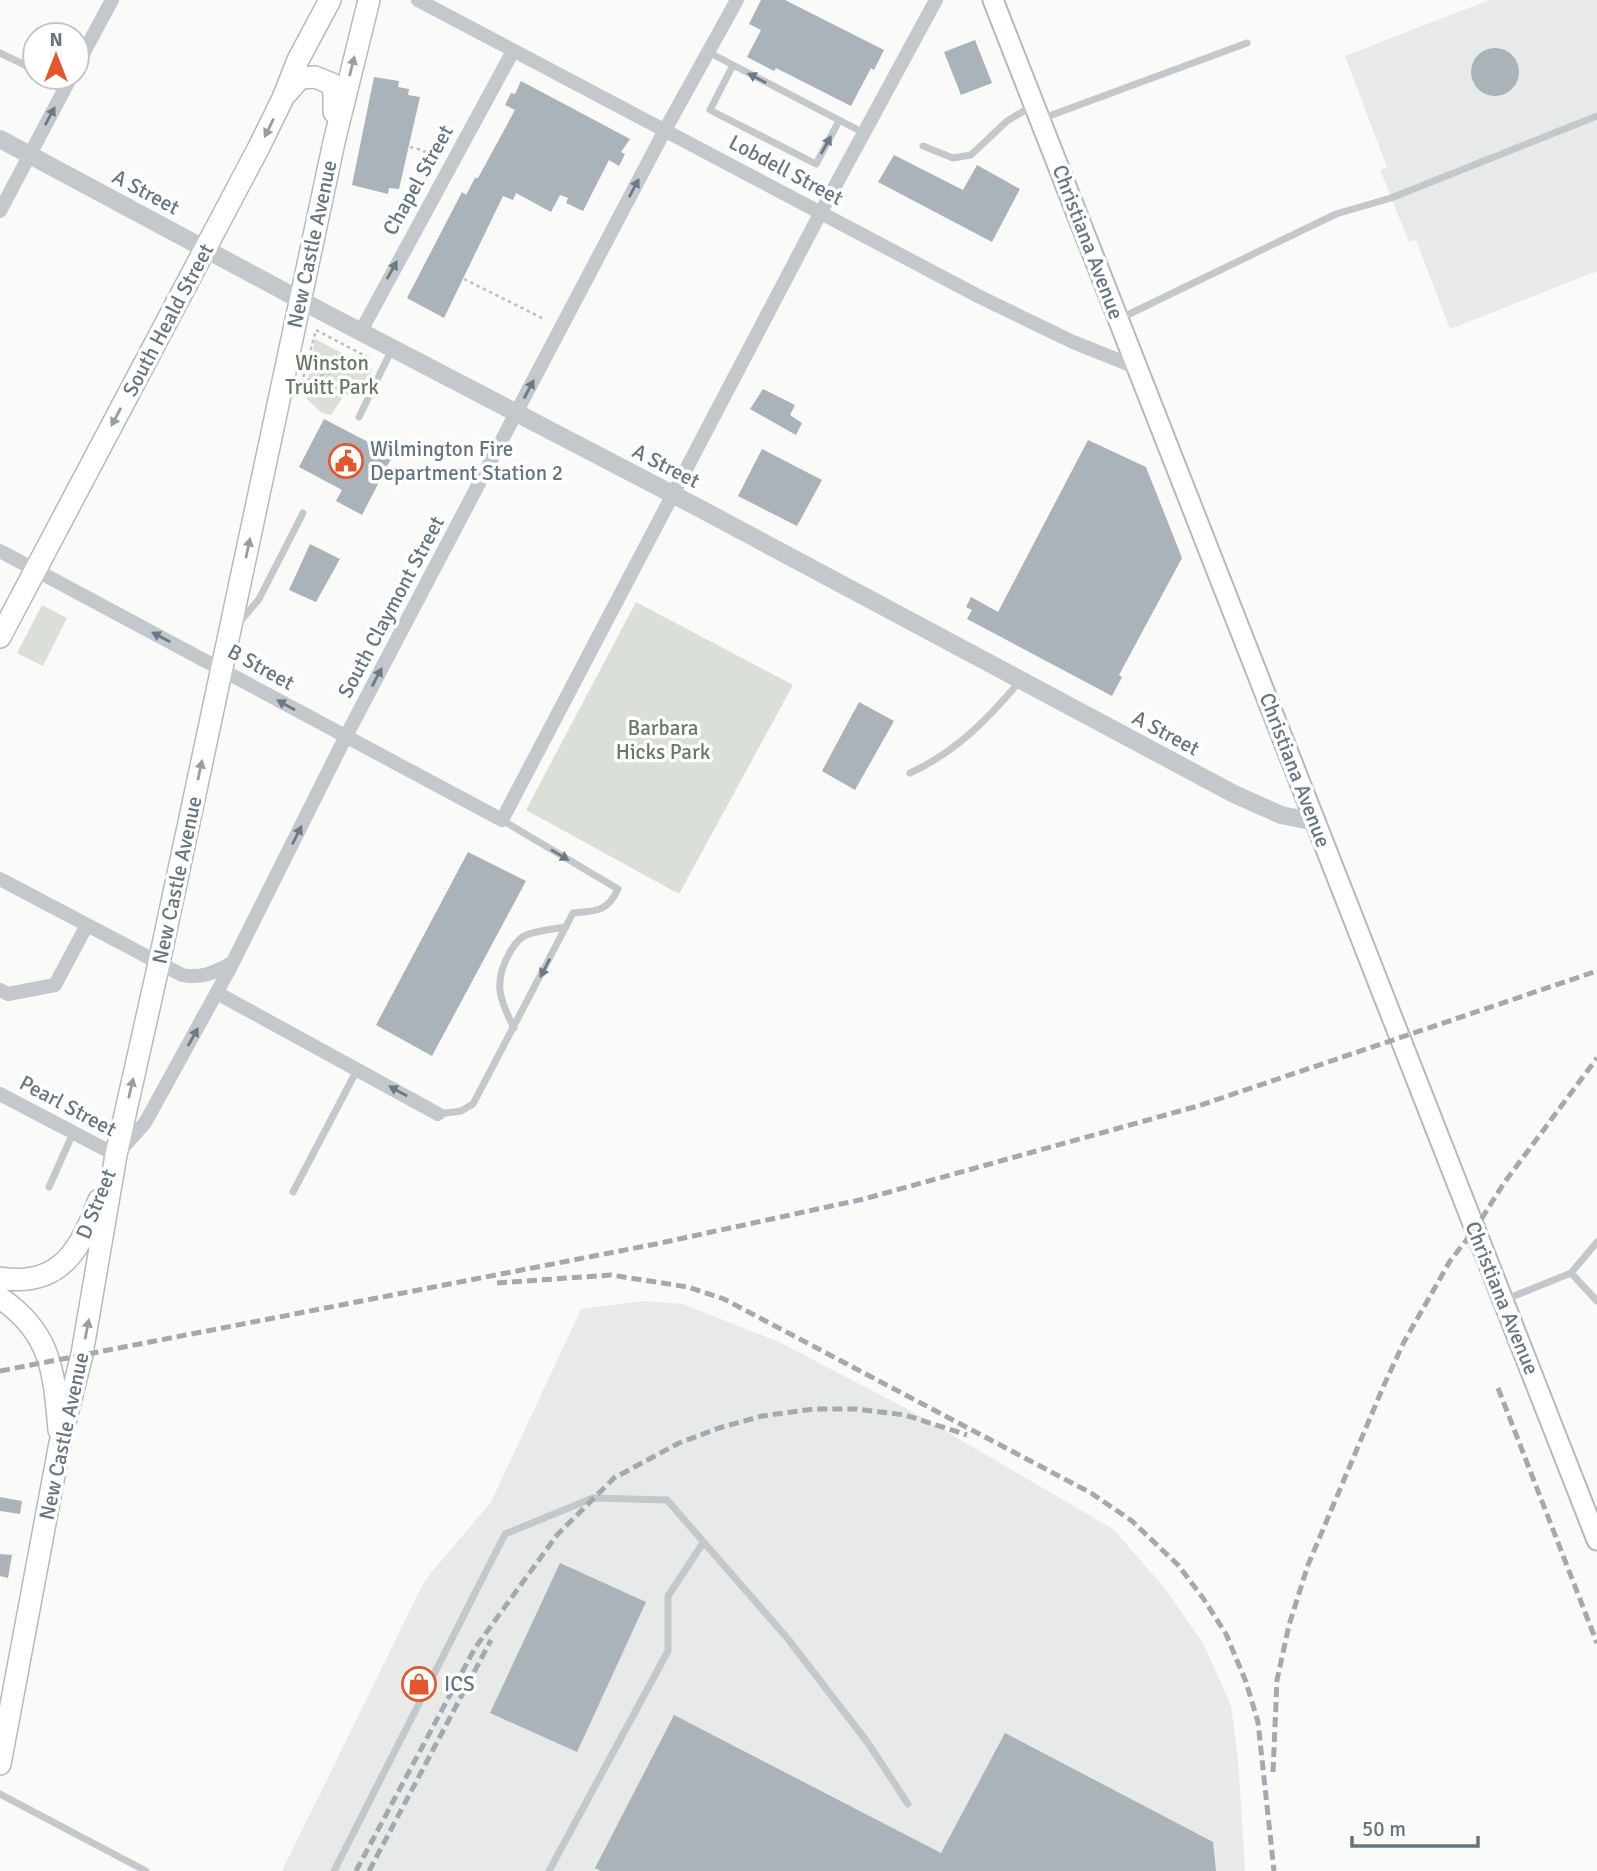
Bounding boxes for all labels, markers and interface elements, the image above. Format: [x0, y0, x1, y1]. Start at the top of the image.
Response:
north arrow [21, 21, 91, 91]
text: N [49, 28, 63, 52]
one-way arrow [347, 55, 358, 77]
one-way arrow [747, 72, 767, 83]
one-way arrow [44, 106, 56, 126]
one-way arrow [263, 118, 274, 138]
street label: Chapel Street [377, 120, 459, 240]
street label: Lobdell Street [724, 129, 848, 211]
one-way arrow [820, 136, 832, 155]
street label: New Castle Avenue [282, 158, 342, 330]
street label: Christiana Avenue [1047, 161, 1129, 323]
street label: A Street [108, 164, 184, 220]
one-way arrow [629, 178, 640, 198]
street label: South Heald Street [117, 239, 219, 401]
one-way arrow [386, 260, 398, 280]
park label: Winston Truitt Park [285, 350, 379, 400]
one-way arrow [522, 379, 534, 399]
one-way arrow [110, 408, 122, 427]
place label: Wilmington Fire Department Station 2 [370, 436, 563, 486]
street label: A Street [628, 438, 704, 494]
public building icon: Wilmington Fire Department Station 2 [327, 442, 365, 480]
street label: South Claymont Street [332, 512, 450, 702]
one-way arrow [242, 537, 253, 559]
one-way arrow [151, 631, 171, 642]
street label: B Street [223, 638, 299, 696]
one-way arrow [371, 667, 383, 687]
street label: Christiana Avenue [1254, 689, 1336, 851]
one-way arrow [276, 699, 296, 711]
street label: A Street [1128, 705, 1204, 761]
park label: Barbara Hicks Park [616, 715, 711, 765]
one-way arrow [195, 759, 206, 781]
street label: New Castle Avenue [147, 794, 207, 966]
one-way arrow [292, 825, 303, 845]
one-way arrow [551, 848, 570, 861]
one-way arrow [540, 958, 551, 978]
one-way arrow [186, 1026, 198, 1046]
street label: Pearl Street [15, 1070, 121, 1142]
one-way arrow [126, 1077, 137, 1099]
one-way arrow [388, 1086, 408, 1097]
street label: D Street [70, 1165, 122, 1243]
street label: Christiana Avenue [1459, 1217, 1545, 1379]
one-way arrow [81, 1318, 92, 1340]
street label: New Castle Avenue [34, 1350, 94, 1522]
shop icon: ICS [400, 1665, 438, 1703]
place label: ICS [444, 1671, 475, 1697]
scale bar [1352, 1804, 1478, 1848]
text: 50 m [1362, 1816, 1406, 1842]

